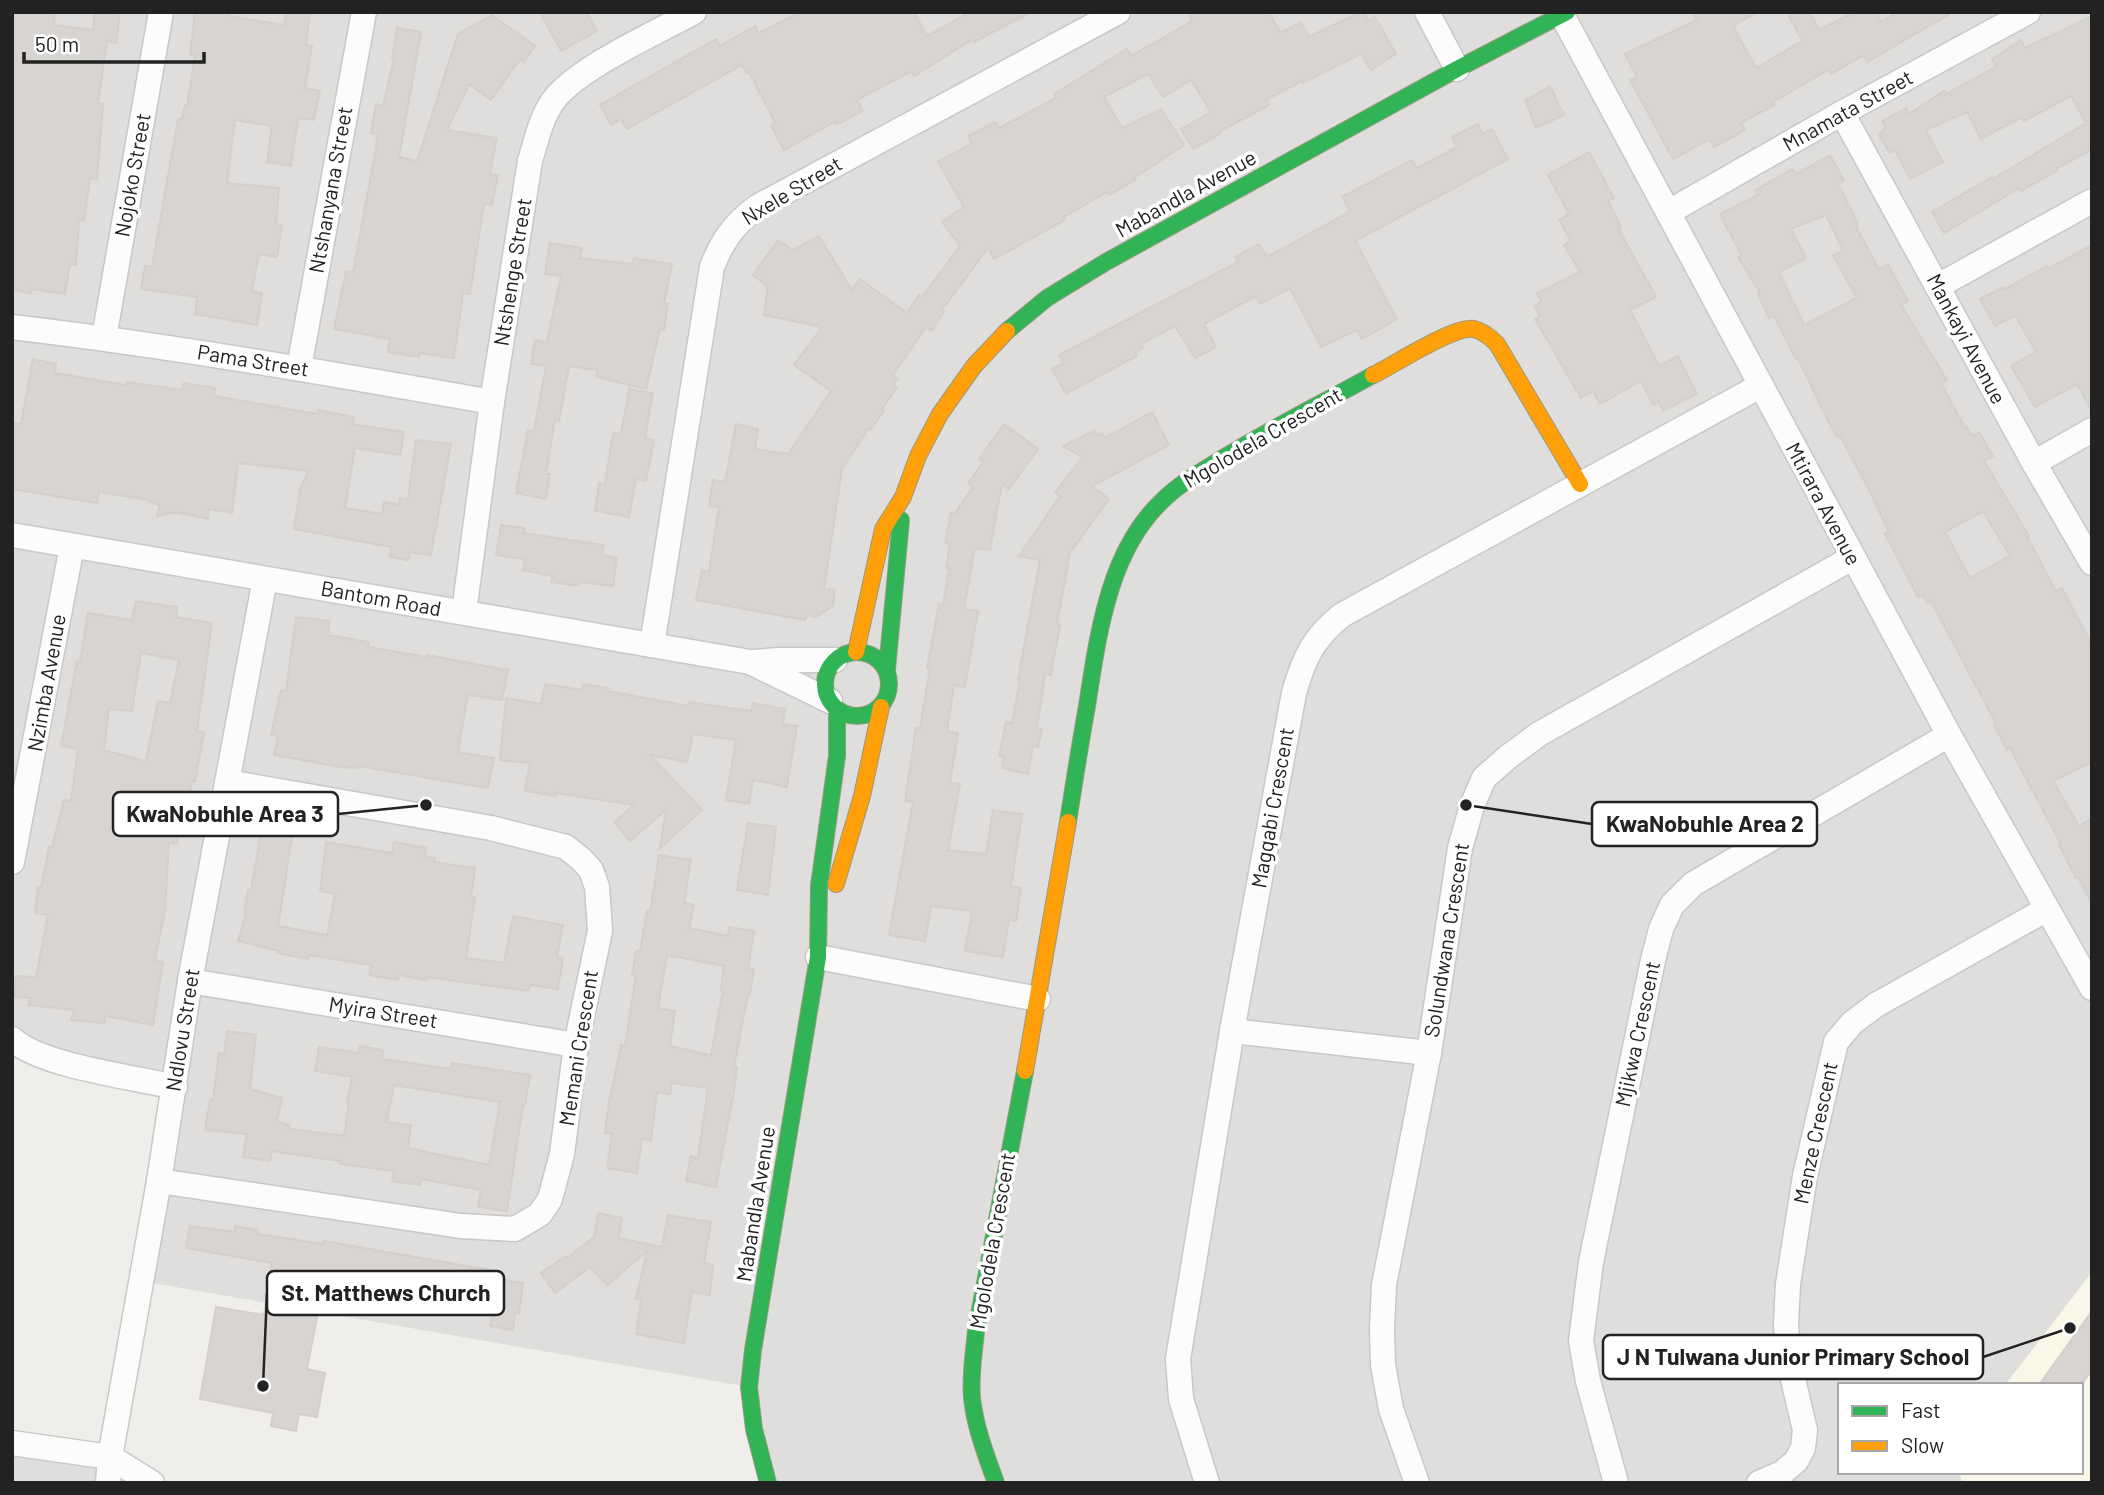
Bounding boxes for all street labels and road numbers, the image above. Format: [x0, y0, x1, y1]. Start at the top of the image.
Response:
street label: Mnamata Street [1778, 64, 1917, 156]
street label: Ntshanyana Street [303, 104, 356, 275]
street label: Nojoko Street [108, 111, 155, 239]
street label: Mabandla Avenue [1111, 144, 1260, 242]
street label: Nxele Street [737, 150, 846, 229]
street label: Ntshenge Street [487, 196, 536, 348]
street label: Mankayi Avenue [1922, 269, 2012, 408]
street label: Pama Street [196, 338, 311, 381]
street label: Mgolodela Crescent [1179, 381, 1346, 492]
street label: Mtirara Avenue [1781, 438, 1867, 569]
street label: Bantom Road [319, 575, 443, 620]
street label: Nzimba Avenue [21, 612, 70, 754]
street label: Magqabi Crescent [1245, 725, 1298, 890]
street label: Solundwana Crescent [1418, 841, 1473, 1039]
street label: Mjikwa Crescent [1609, 959, 1664, 1109]
street label: Ndlovu Street [159, 966, 204, 1093]
street label: Memani Crescent [553, 968, 602, 1128]
street label: Myira Street [327, 991, 439, 1032]
street label: Menze Crescent [1787, 1059, 1842, 1206]
street label: Mabandla Avenue [730, 1124, 779, 1283]
street label: Mgolodela Crescent [964, 1151, 1019, 1331]

